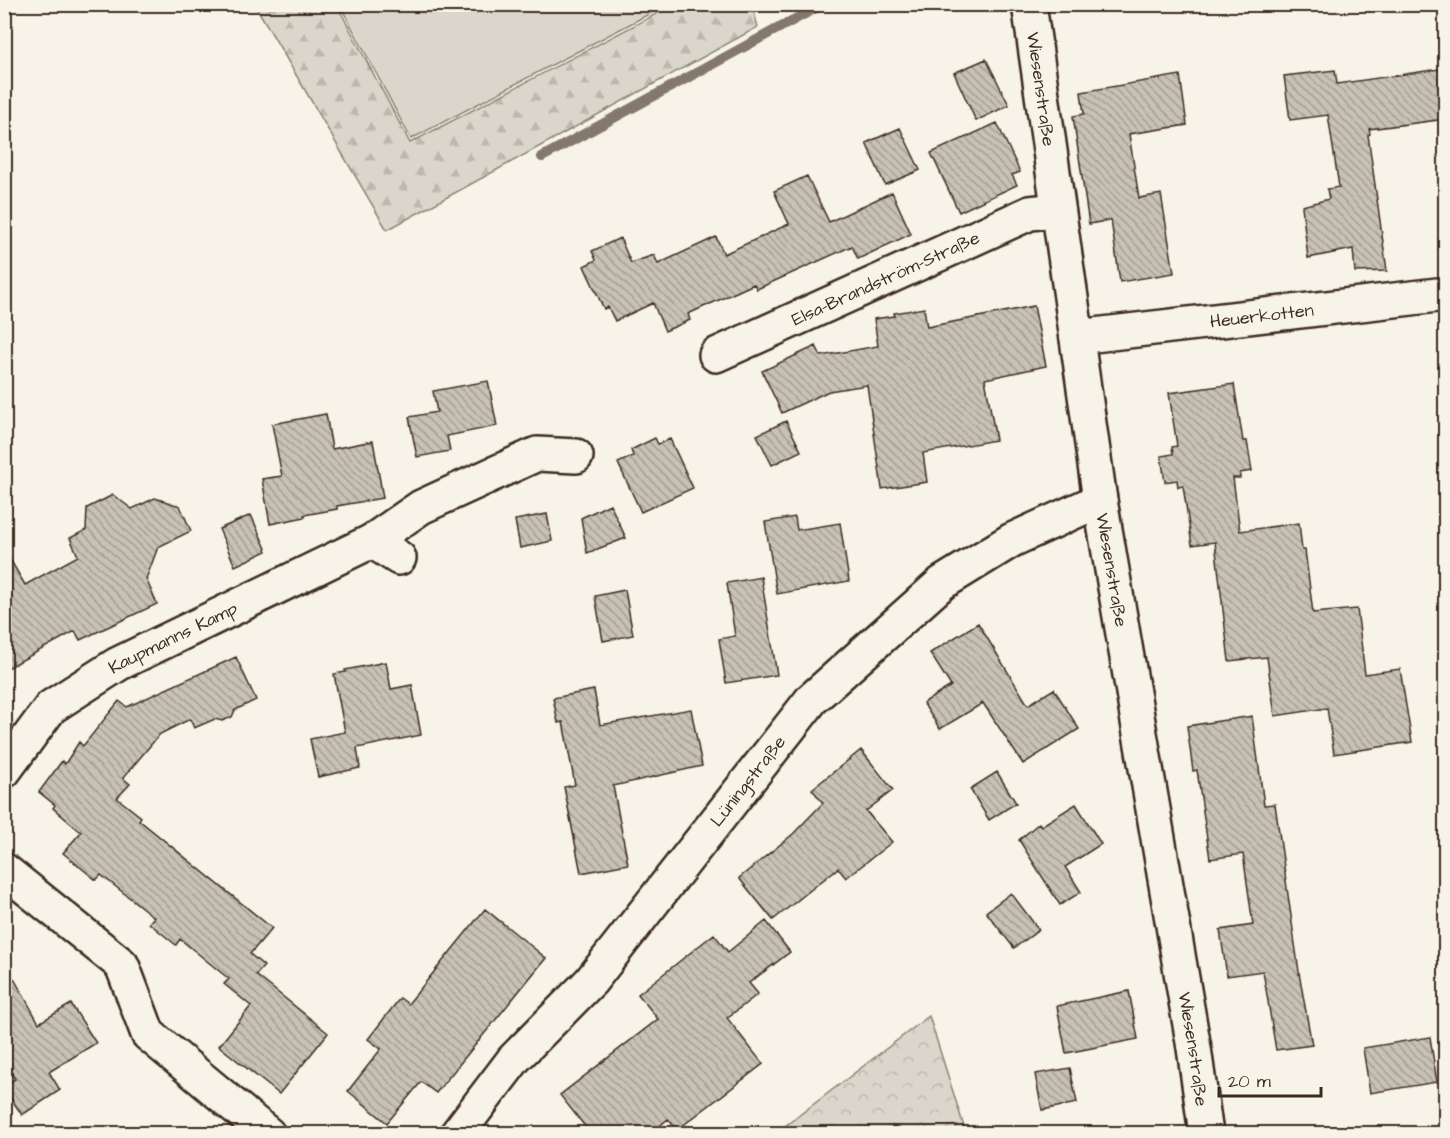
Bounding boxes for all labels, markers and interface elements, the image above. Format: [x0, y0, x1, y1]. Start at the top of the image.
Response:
street label: Wiesenstraße [1021, 30, 1062, 148]
street label: Elsa-Brandström-Straße [787, 225, 984, 332]
street label: Heuerkotten [1209, 297, 1315, 334]
street label: Wiesenstraße [1090, 511, 1134, 629]
street label: Kaupmanns Kamp [103, 595, 242, 680]
street label: Lüningstraße [704, 730, 792, 832]
street label: Wiesenstraße [1172, 990, 1215, 1108]
scale bar [1219, 1060, 1321, 1098]
text: 20 m [1228, 1069, 1271, 1094]

